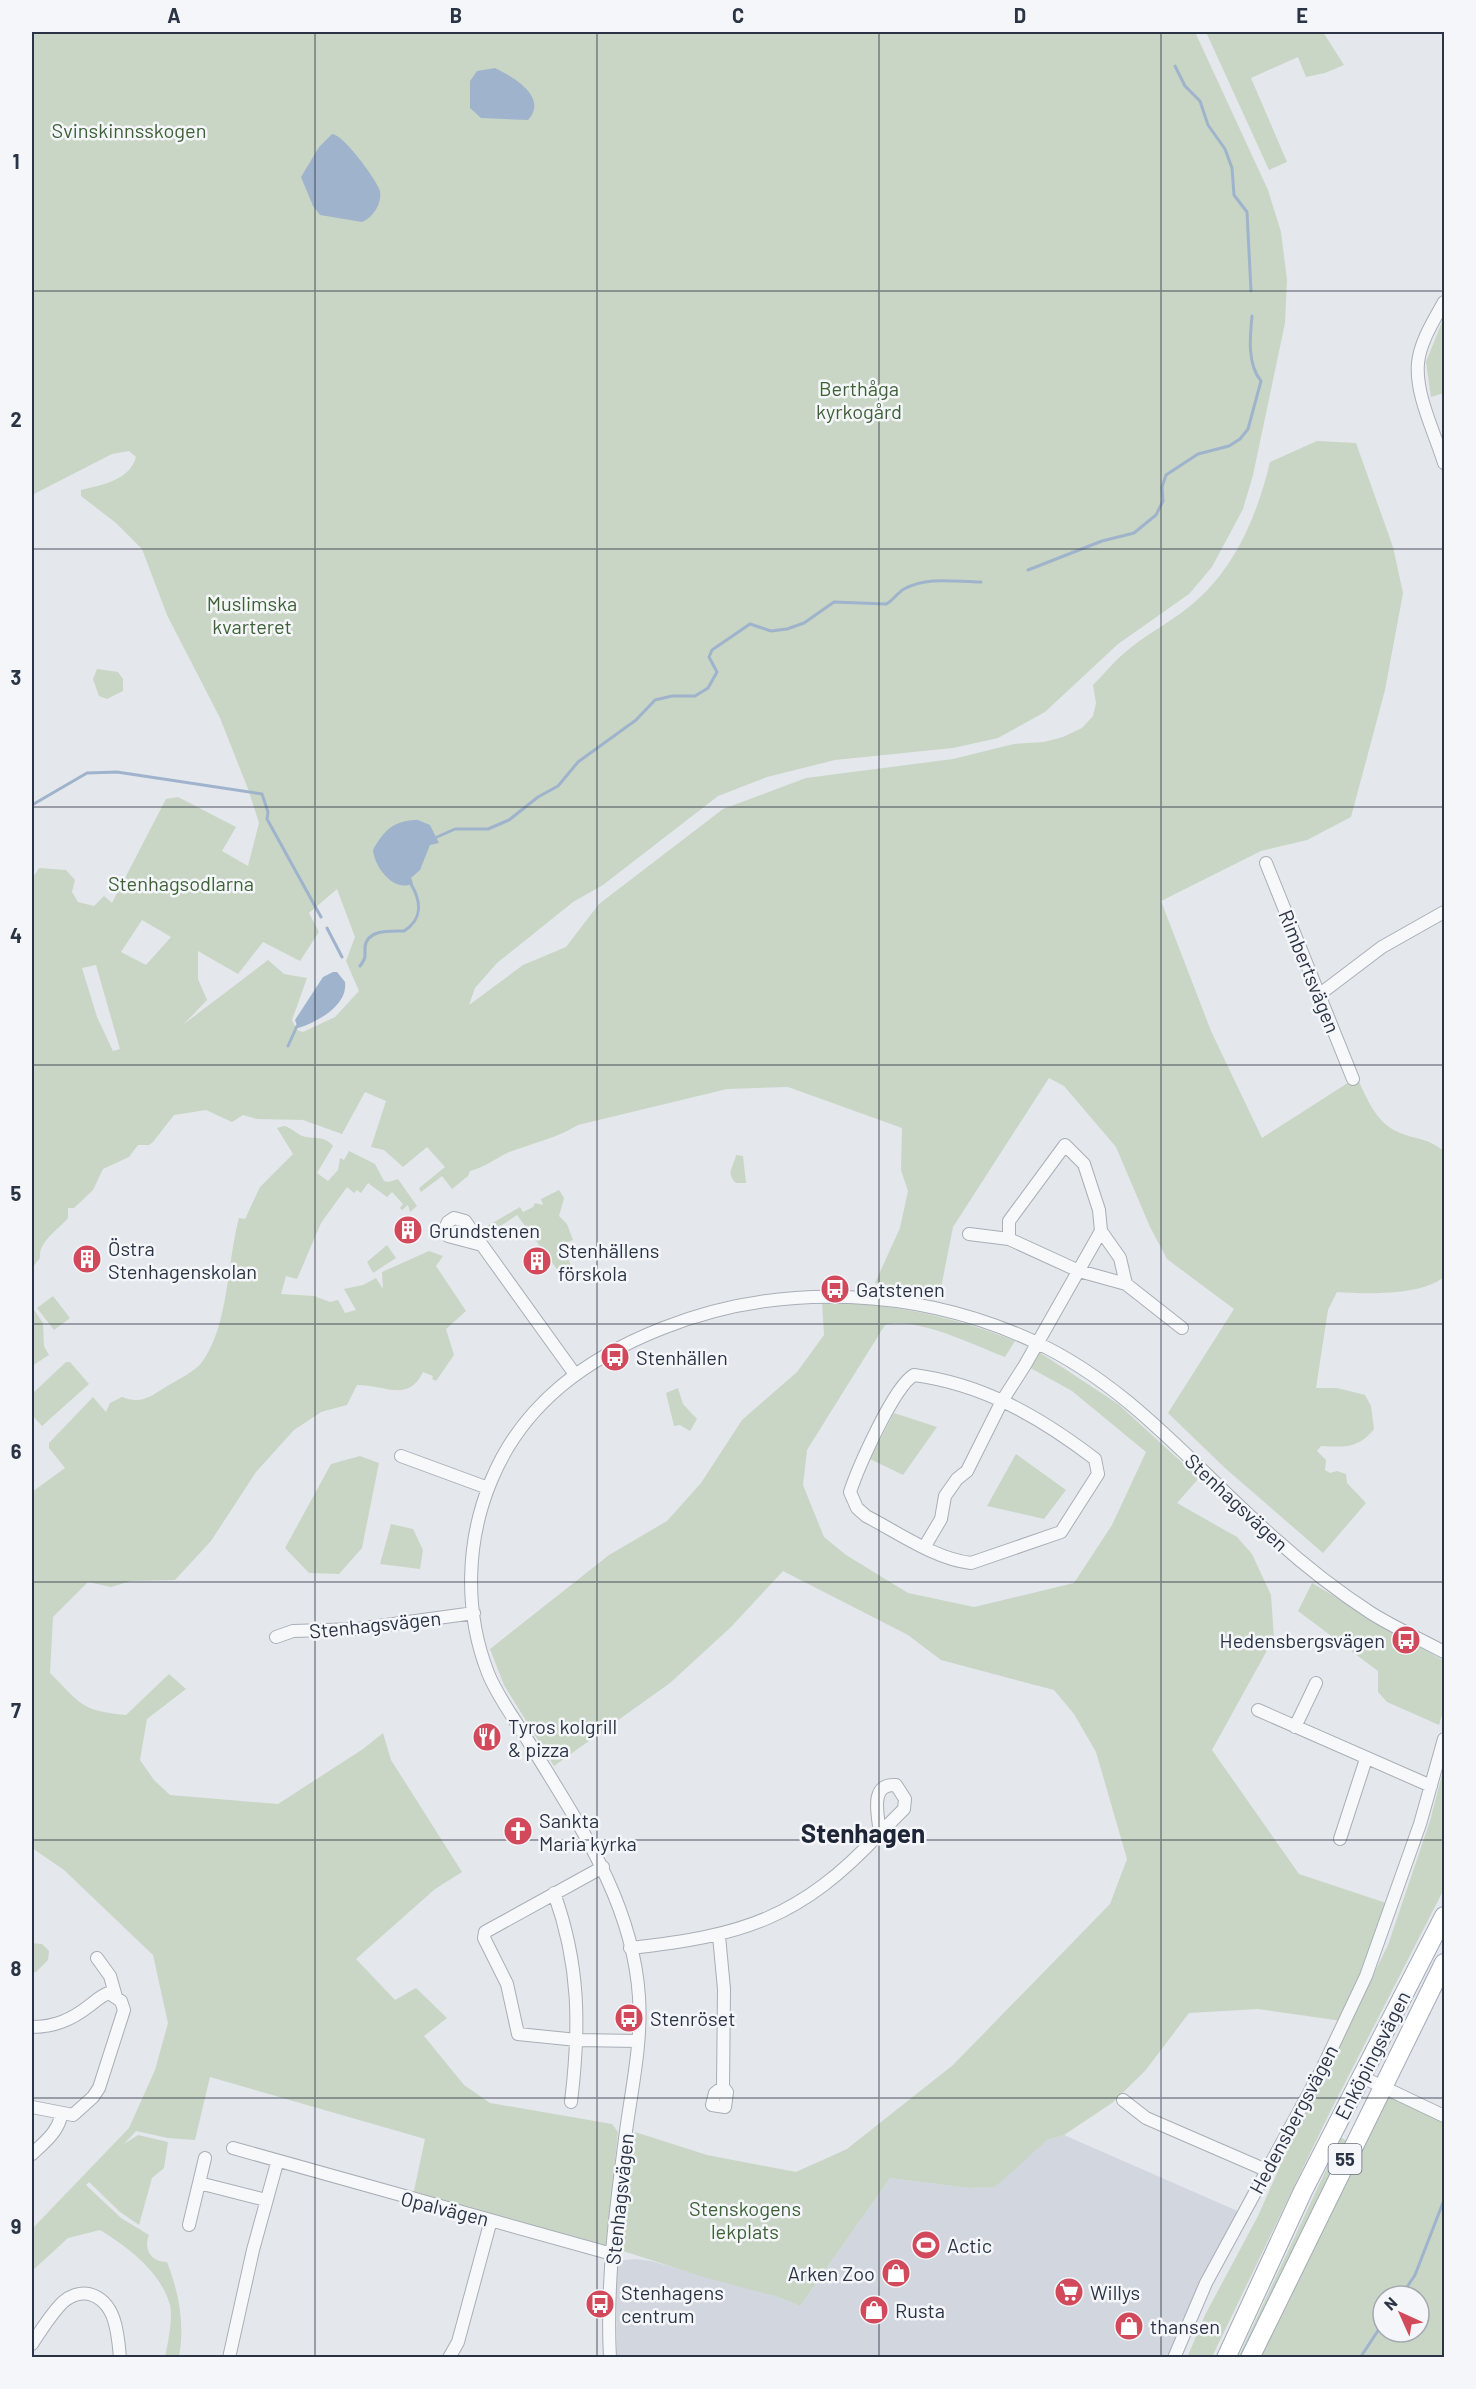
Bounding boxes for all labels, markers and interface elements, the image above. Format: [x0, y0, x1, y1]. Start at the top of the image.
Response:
text: A [167, 3, 181, 27]
text: B [450, 3, 462, 27]
text: C [732, 3, 744, 27]
text: D [1014, 3, 1026, 27]
text: E [1296, 3, 1308, 27]
park label: Svinskinnsskogen [52, 118, 206, 142]
text: 1 [12, 149, 20, 173]
park label: Berthåga kyrkogård [816, 376, 902, 423]
text: 2 [10, 407, 22, 431]
park label: Muslimska kvarteret [207, 591, 297, 638]
text: 3 [11, 665, 21, 689]
park label: Stenhagsodlarna [108, 871, 254, 895]
street label: Rimbertsvägen [1274, 906, 1346, 1036]
text: 4 [10, 923, 22, 947]
text: 5 [11, 1181, 22, 1205]
building icon: Grundstenen [392, 1214, 424, 1246]
place label: Grundstenen [429, 1218, 540, 1242]
place label: Östra Stenhagenskolan [108, 1236, 257, 1283]
place label: Stenhällens förskola [558, 1238, 659, 1285]
building icon: Östra Stenhagenskolan [71, 1243, 103, 1275]
building icon: Stenhällens förskola [521, 1245, 553, 1277]
bus stop icon: Gatstenen [819, 1273, 851, 1305]
place label: Gatstenen [856, 1277, 945, 1301]
bus stop icon: Stenhällen [599, 1341, 631, 1373]
place label: Stenhällen [636, 1345, 728, 1369]
text: 6 [11, 1439, 22, 1463]
street label: Stenhagsvägen [1180, 1448, 1294, 1556]
street label: Stenhagsvägen [308, 1605, 442, 1643]
bus stop icon: Hedensbergsvägen [1390, 1624, 1422, 1656]
place label: Hedensbergsvägen [1220, 1628, 1385, 1652]
text: 7 [11, 1698, 21, 1722]
place label: Tyros kolgrill & pizza [508, 1714, 617, 1761]
restaurant icon: Tyros kolgrill & pizza [471, 1721, 503, 1753]
place label: Sankta Maria kyrka [539, 1808, 637, 1855]
church icon: Sankta Maria kyrka [502, 1815, 534, 1847]
district label: Stenhagen [801, 1817, 925, 1848]
text: 8 [11, 1956, 22, 1980]
street label: Enköpingsvägen [1329, 1987, 1415, 2123]
bus stop icon: Stenröset [613, 2002, 645, 2034]
place label: Stenröset [650, 2006, 735, 2030]
street label: Hedensbergsvägen [1244, 2040, 1342, 2198]
street label: Stenhagsvägen [600, 2132, 638, 2266]
road number: 55 [1328, 2144, 1362, 2174]
street label: Opalvägen [398, 2185, 492, 2231]
park label: Stenskogens lekplats [689, 2196, 801, 2243]
text: 9 [11, 2214, 21, 2238]
sports icon: Actic [910, 2229, 942, 2261]
place label: Actic [947, 2233, 992, 2257]
shop icon: Arken Zoo [880, 2257, 912, 2289]
place label: Arken Zoo [788, 2261, 875, 2285]
supermarket icon: Willys [1053, 2276, 1085, 2308]
place label: Stenhagens centrum [621, 2280, 724, 2327]
place label: Willys [1090, 2280, 1140, 2304]
north arrow [1371, 2284, 1431, 2344]
bus stop icon: Stenhagens centrum [584, 2288, 616, 2320]
text: N [1380, 2293, 1401, 2314]
shop icon: Rusta [858, 2294, 890, 2326]
place label: Rusta [895, 2298, 945, 2322]
shop icon: thansen [1113, 2310, 1145, 2342]
place label: thansen [1150, 2314, 1220, 2338]

